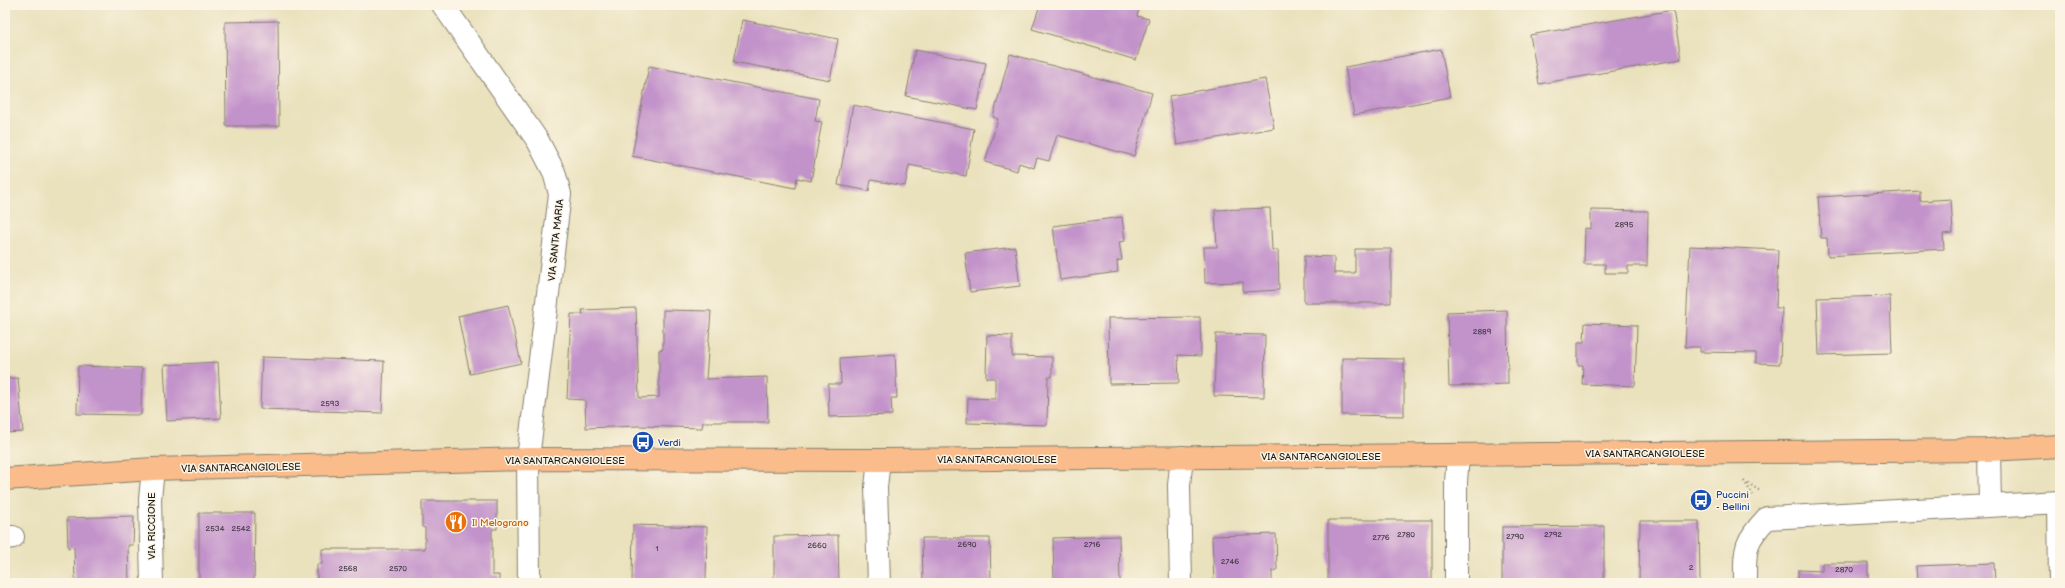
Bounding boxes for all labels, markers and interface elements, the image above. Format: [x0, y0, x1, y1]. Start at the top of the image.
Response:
street label: VIA SANTA MARIA [546, 198, 566, 282]
house number: 2895 [1615, 220, 1634, 229]
house number: 2889 [1473, 327, 1492, 336]
house number: 2593 [321, 399, 339, 408]
bus stop icon: Verdi [630, 429, 656, 455]
place label: Verdi [658, 437, 681, 449]
street label: VIA SANTARCANGIOLESE [1585, 448, 1705, 460]
street label: VIA SANTARCANGIOLESE [1261, 451, 1381, 463]
street label: VIA SANTARCANGIOLESE [937, 454, 1057, 466]
street label: VIA SANTARCANGIOLESE [505, 455, 625, 467]
street label: VIA SANTARCANGIOLESE [181, 461, 301, 475]
bus stop icon: Puccini - Bellini [1688, 487, 1714, 513]
place label: Puccini - Bellini [1716, 489, 1750, 513]
street label: VIA RICCIONE [146, 492, 158, 560]
restaurant icon: Il Melograno [443, 509, 469, 535]
place label: Il Melograno [472, 517, 529, 529]
house number: 2534 [205, 524, 225, 533]
house number: 2542 [232, 524, 251, 533]
house number: 2780 [1397, 530, 1415, 539]
house number: 2792 [1544, 530, 1562, 539]
house number: 2790 [1506, 532, 1524, 541]
house number: 2776 [1372, 533, 1390, 542]
house number: 2690 [958, 540, 977, 549]
house number: 2716 [1084, 540, 1100, 549]
house number: 2660 [807, 541, 827, 550]
house number: 1 [655, 544, 659, 553]
house number: 2746 [1221, 557, 1239, 566]
house number: 2 [1689, 563, 1694, 572]
house number: 2568 [339, 564, 358, 573]
house number: 2570 [389, 564, 407, 573]
house number: 2870 [1835, 565, 1853, 574]

